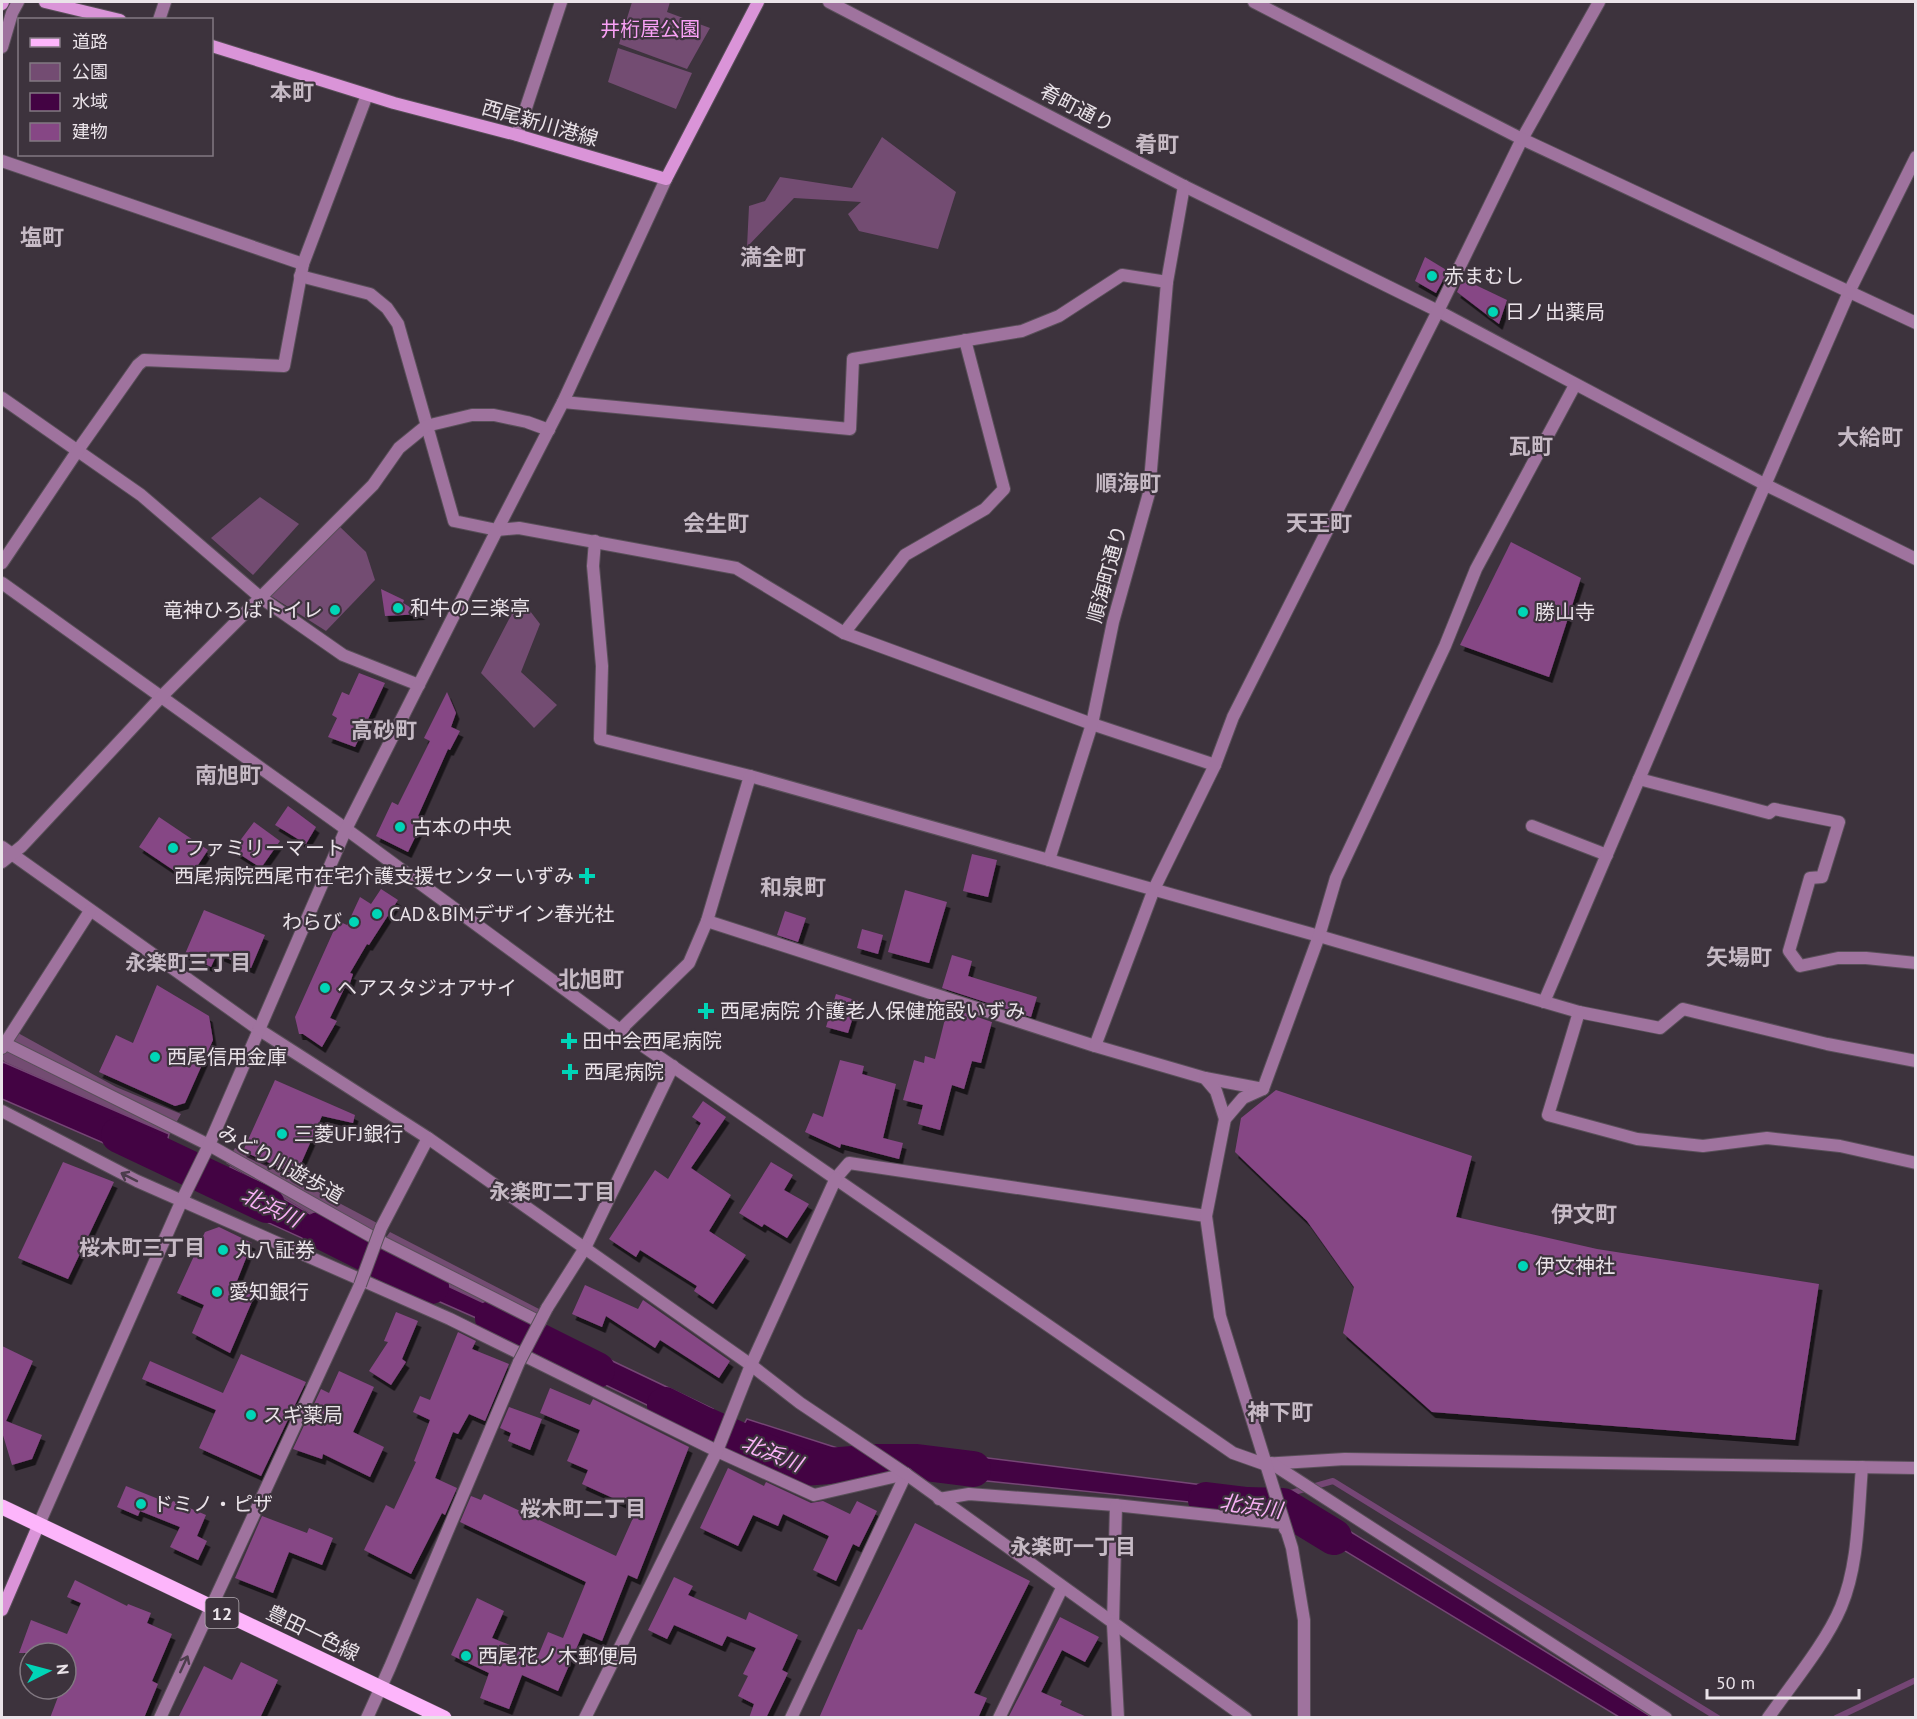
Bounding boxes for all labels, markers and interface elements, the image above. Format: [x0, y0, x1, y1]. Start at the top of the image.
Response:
park label: 井桁屋公園 [600, 16, 700, 42]
legend [18, 18, 213, 156]
text: 道路 [72, 30, 108, 53]
text: 公園 [72, 60, 108, 83]
district label: 本町 [270, 78, 314, 106]
street label: 肴町通り [1035, 78, 1119, 138]
text: 水域 [72, 90, 108, 113]
street label: 西尾新川港線 [479, 94, 601, 152]
text: 建物 [72, 120, 108, 143]
district label: 肴町 [1135, 130, 1179, 158]
district label: 塩町 [20, 223, 64, 251]
district label: 満全町 [740, 243, 806, 271]
place label: 赤まむし [1444, 263, 1524, 289]
marker: 赤まむし [1425, 269, 1439, 283]
place label: 日ノ出薬局 [1505, 299, 1605, 325]
marker: 日ノ出薬局 [1486, 305, 1500, 319]
district label: 大給町 [1837, 423, 1903, 451]
district label: 瓦町 [1509, 432, 1553, 460]
district label: 順海町 [1095, 469, 1161, 497]
district label: 会生町 [683, 509, 749, 537]
district label: 天王町 [1286, 509, 1352, 537]
street label: 順海町通り [1082, 522, 1132, 626]
place label: 和牛の三楽亭 [410, 595, 530, 621]
place label: 竜神ひろばトイレ [163, 597, 323, 623]
place label: 勝山寺 [1535, 599, 1595, 625]
marker: 和牛の三楽亭 [391, 601, 405, 615]
marker: 竜神ひろばトイレ [328, 603, 342, 617]
marker: 勝山寺 [1516, 605, 1530, 619]
district label: 高砂町 [351, 716, 417, 744]
district label: 南旭町 [195, 761, 261, 789]
place label: 古本の中央 [412, 814, 512, 840]
marker: 古本の中央 [393, 820, 407, 834]
place label: ファミリーマート [185, 835, 345, 861]
marker: ファミリーマート [166, 841, 180, 855]
place label: 西尾病院西尾市在宅介護支援センターいずみ [174, 863, 574, 889]
marker: 西尾病院西尾市在宅介護支援センターいずみ [578, 867, 596, 885]
district label: 和泉町 [760, 873, 826, 901]
place label: CAD&BIMデザイン春光社 [389, 901, 614, 927]
marker: CAD&BIMデザイン春光社 [370, 907, 384, 921]
place label: わらび [282, 909, 342, 935]
marker: わらび [347, 915, 361, 929]
district label: 矢場町 [1706, 943, 1772, 971]
district label: 永楽町三丁目 [125, 949, 251, 976]
district label: 北旭町 [558, 965, 624, 993]
place label: ヘアスタジオアサイ [337, 975, 517, 1001]
marker: ヘアスタジオアサイ [318, 981, 332, 995]
place label: 西尾病院 介護老人保健施設いずみ [720, 998, 1025, 1024]
marker: 西尾病院 介護老人保健施設いずみ [697, 1002, 715, 1020]
place label: 田中会西尾病院 [582, 1028, 722, 1054]
marker: 田中会西尾病院 [560, 1032, 578, 1050]
place label: 西尾信用金庫 [167, 1044, 287, 1070]
marker: 西尾信用金庫 [148, 1050, 162, 1064]
place label: 西尾病院 [584, 1059, 664, 1085]
marker: 西尾病院 [561, 1063, 579, 1081]
street label: みどり川遊歩道 [213, 1119, 349, 1209]
place label: 三菱UFJ銀行 [294, 1121, 403, 1147]
marker: 三菱UFJ銀行 [275, 1127, 289, 1141]
one-way arrow [120, 1171, 138, 1182]
district label: 永楽町二丁目 [489, 1178, 615, 1205]
water label: 北浜川 [237, 1181, 307, 1234]
district label: 伊文町 [1551, 1200, 1617, 1228]
district label: 桜木町三丁目 [79, 1234, 205, 1261]
place label: 丸八証券 [235, 1237, 315, 1263]
marker: 丸八証券 [216, 1243, 230, 1257]
place label: 伊文神社 [1535, 1253, 1615, 1279]
marker: 伊文神社 [1516, 1259, 1530, 1273]
place label: 愛知銀行 [229, 1279, 309, 1305]
marker: 愛知銀行 [210, 1285, 224, 1299]
district label: 神下町 [1247, 1398, 1313, 1426]
place label: スギ薬局 [263, 1402, 343, 1428]
marker: スギ薬局 [244, 1408, 258, 1422]
water label: 北浜川 [738, 1429, 808, 1478]
water label: 北浜川 [1218, 1488, 1286, 1524]
place label: ドミノ・ピザ [153, 1491, 273, 1517]
district label: 桜木町二丁目 [520, 1495, 646, 1522]
marker: ドミノ・ピザ [134, 1497, 148, 1511]
district label: 永楽町一丁目 [1010, 1533, 1136, 1560]
road number: 12 [206, 1598, 238, 1628]
street label: 豊田一色線 [262, 1599, 364, 1667]
north arrow [18, 1641, 78, 1701]
place label: 西尾花ノ木郵便局 [478, 1643, 638, 1669]
marker: 西尾花ノ木郵便局 [459, 1649, 473, 1663]
one-way arrow [179, 1656, 191, 1674]
scale bar [1707, 1662, 1858, 1700]
text: N [52, 1663, 73, 1676]
text: 50 m [1716, 1671, 1755, 1694]

